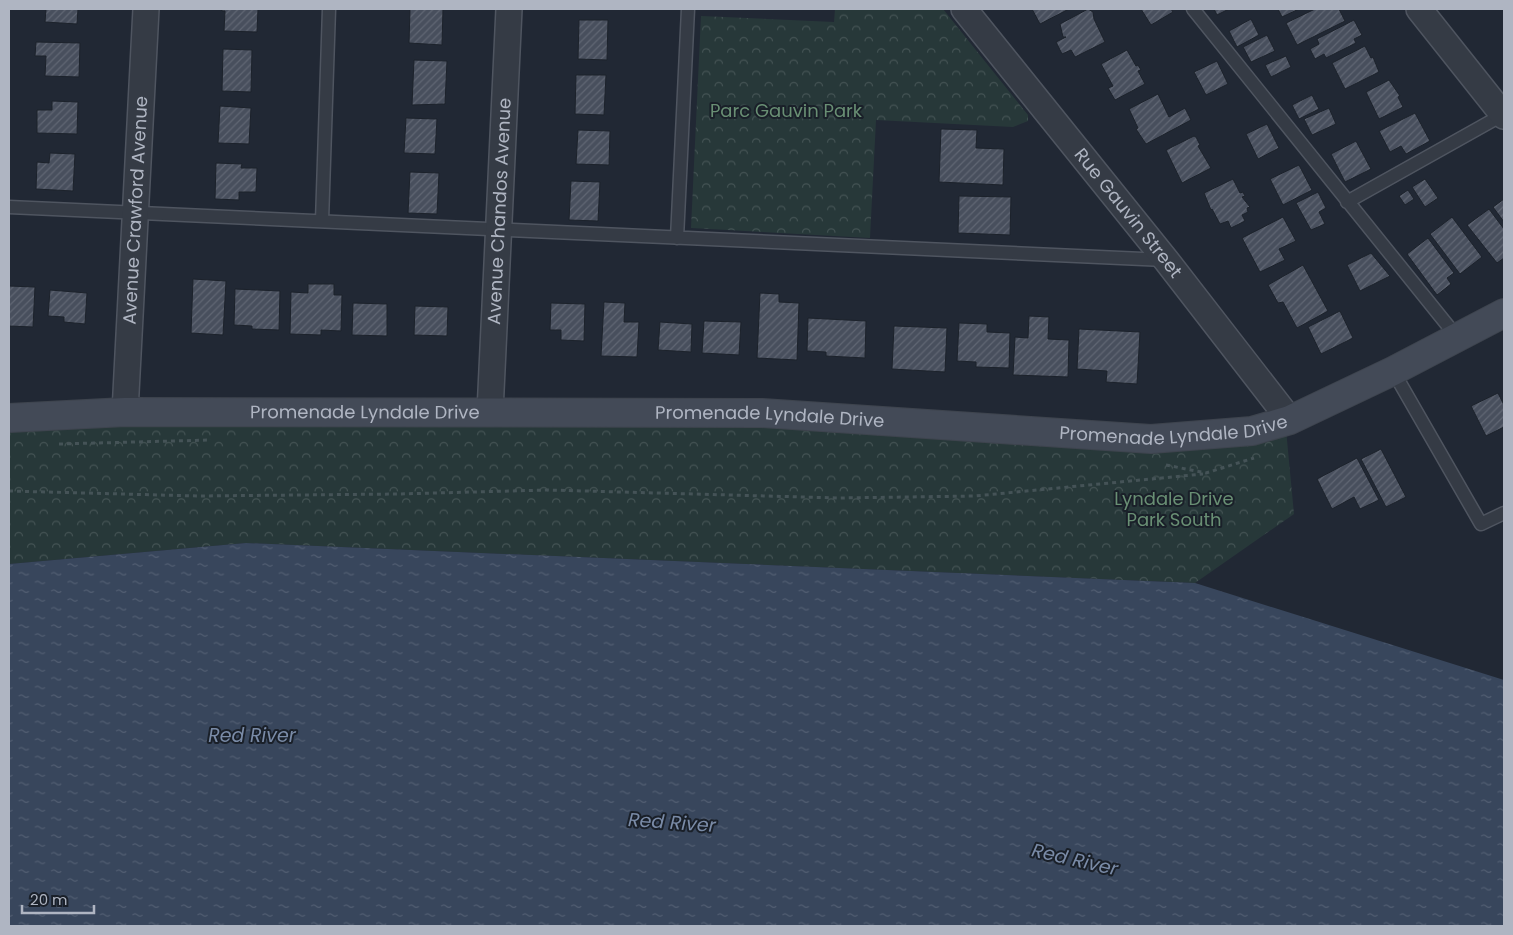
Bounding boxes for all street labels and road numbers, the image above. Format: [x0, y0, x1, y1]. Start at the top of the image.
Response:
street label: Avenue Crawford Avenue [117, 95, 153, 325]
street label: Avenue Chandos Avenue [481, 97, 517, 325]
street label: Rue Gauvin Street [1069, 143, 1188, 283]
street label: Promenade Lyndale Drive [250, 399, 480, 425]
street label: Promenade Lyndale Drive [655, 400, 885, 433]
street label: Promenade Lyndale Drive [1059, 408, 1290, 451]

